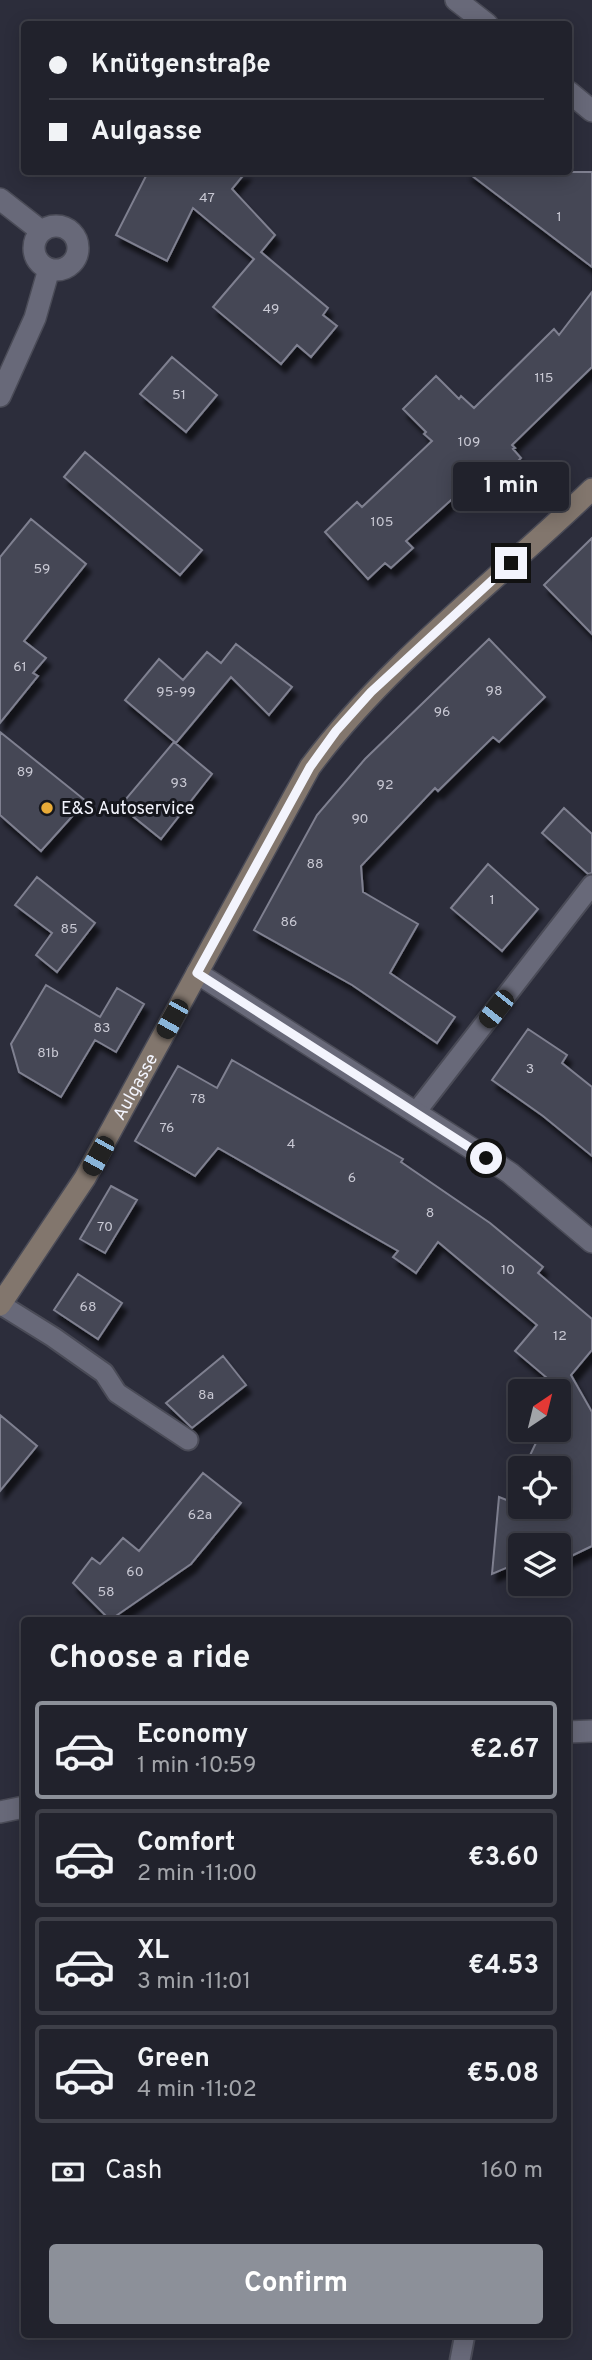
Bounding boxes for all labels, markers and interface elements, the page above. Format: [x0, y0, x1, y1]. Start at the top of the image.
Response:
text: Knütgenstraße [91, 49, 271, 82]
text: Aulgasse [91, 116, 202, 149]
house number: 47 [199, 190, 215, 207]
house number: 1 [556, 209, 562, 226]
house number: 49 [263, 301, 279, 318]
house number: 115 [534, 370, 554, 387]
house number: 51 [172, 387, 186, 404]
house number: 109 [458, 434, 480, 451]
callout: 1 min [453, 462, 569, 510]
text: 1 min [483, 472, 539, 501]
house number: 105 [371, 514, 393, 531]
route end [495, 547, 527, 579]
house number: 59 [34, 561, 50, 578]
house number: 61 [13, 659, 27, 676]
house number: 98 [486, 683, 502, 700]
house number: 95-99 [156, 684, 196, 701]
house number: 96 [434, 704, 450, 721]
house number: 89 [17, 764, 33, 781]
house number: 93 [171, 775, 187, 792]
house number: 92 [377, 777, 393, 794]
place label: E&S Autoservice [61, 798, 194, 821]
marker: E&S Autoservice [39, 800, 55, 816]
house number: 90 [351, 811, 369, 828]
house number: 88 [306, 856, 324, 873]
house number: 1 [489, 892, 495, 909]
house number: 86 [281, 914, 297, 931]
house number: 85 [60, 921, 78, 938]
car [475, 986, 518, 1032]
car [153, 996, 192, 1042]
house number: 83 [94, 1020, 110, 1037]
house number: 81b [37, 1045, 59, 1062]
street label: Aulgasse [109, 1050, 164, 1125]
house number: 3 [526, 1061, 534, 1078]
house number: 78 [190, 1091, 206, 1108]
house number: 76 [160, 1120, 174, 1137]
car [79, 1133, 118, 1179]
house number: 4 [287, 1136, 295, 1153]
route start [470, 1142, 502, 1174]
house number: 6 [348, 1170, 356, 1187]
house number: 8 [426, 1205, 434, 1222]
house number: 70 [97, 1219, 113, 1236]
house number: 10 [501, 1262, 515, 1279]
house number: 68 [80, 1299, 96, 1316]
house number: 12 [553, 1328, 567, 1345]
north arrow [508, 1379, 570, 1442]
map controls [508, 1379, 571, 1596]
house number: 8a [198, 1387, 214, 1404]
button: locate [508, 1456, 571, 1519]
house number: 62a [188, 1507, 212, 1524]
button: layers [508, 1533, 571, 1596]
house number: 60 [126, 1564, 144, 1581]
house number: 58 [97, 1584, 115, 1601]
text: Choose a ride [49, 1639, 250, 1679]
icon: car [53, 1719, 116, 1782]
text: Economy [137, 1719, 248, 1752]
text: €2.67 [470, 1734, 539, 1767]
text: 1 min · 10:59 [137, 1752, 256, 1781]
icon: car [53, 1827, 116, 1890]
text: Comfort [137, 1827, 235, 1860]
text: €3.60 [468, 1842, 539, 1875]
text: 2 min · 11:00 [137, 1860, 257, 1889]
icon: car [53, 1935, 116, 1998]
text: XL [137, 1935, 169, 1968]
text: €4.53 [468, 1950, 539, 1983]
text: 3 min · 11:01 [137, 1968, 251, 1997]
icon: car [53, 2043, 116, 2106]
text: Green [137, 2043, 210, 2076]
text: €5.08 [467, 2058, 539, 2091]
text: 4 min · 11:02 [137, 2076, 257, 2105]
icon: cash [49, 2153, 87, 2191]
text: Cash [105, 2155, 162, 2188]
text: 160 m [481, 2157, 543, 2186]
button: Confirm [49, 2244, 543, 2324]

